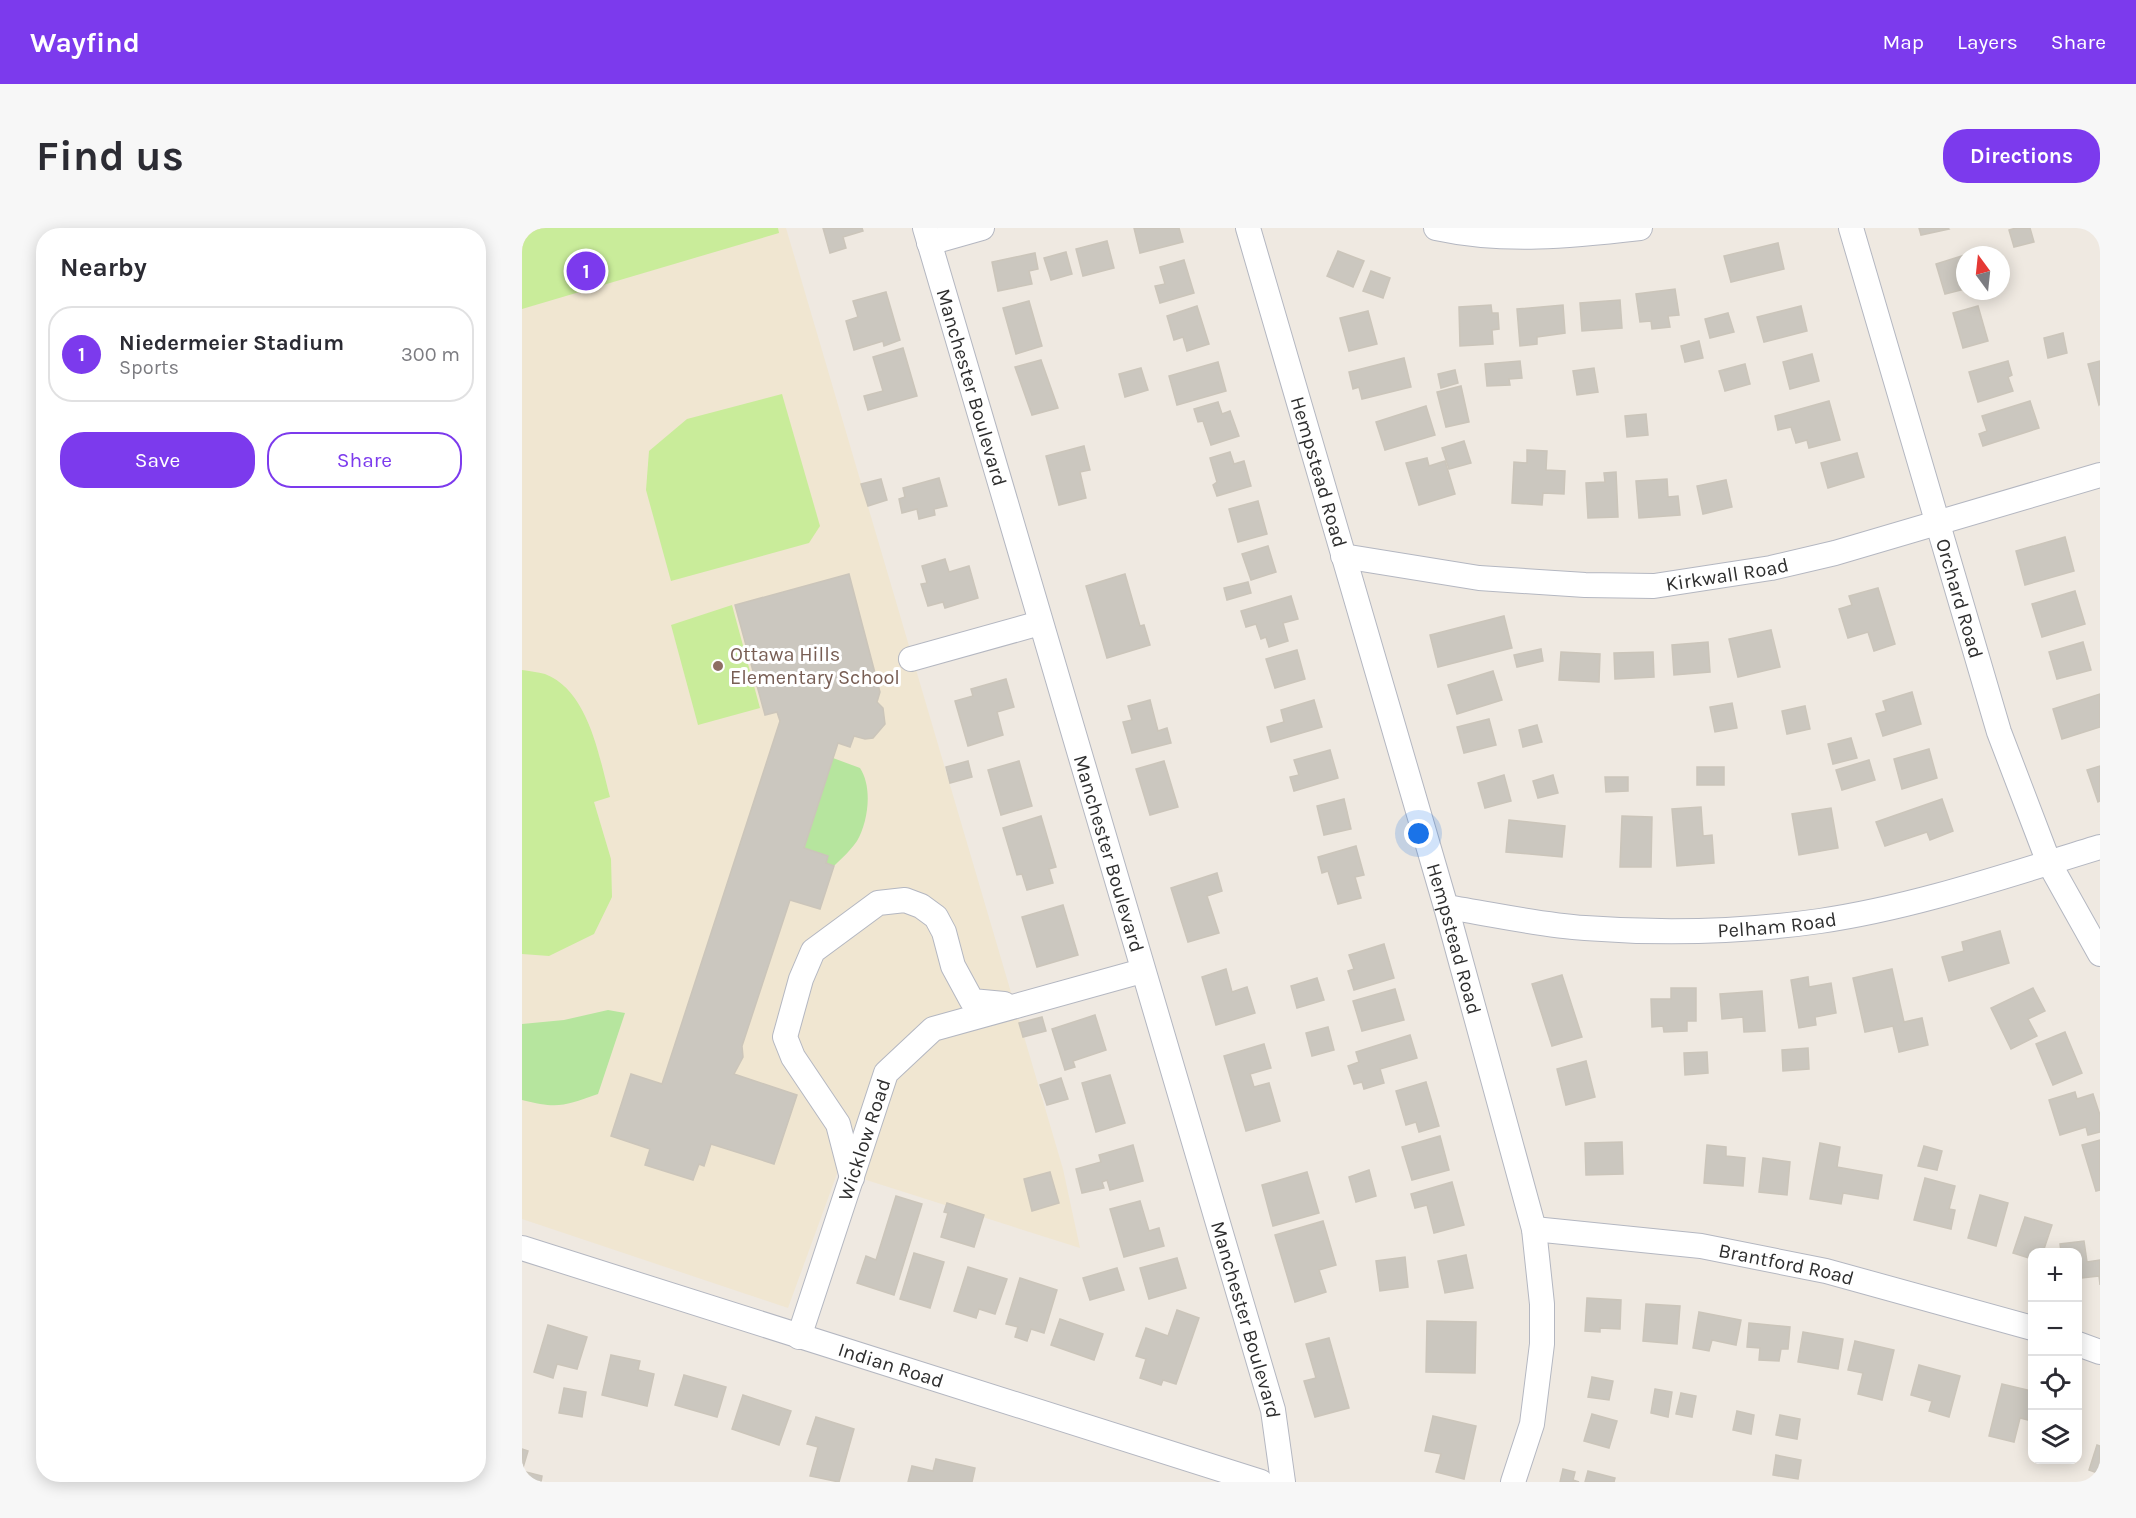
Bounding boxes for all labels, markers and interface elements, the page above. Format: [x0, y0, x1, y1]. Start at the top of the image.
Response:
text: Wayfind [30, 26, 140, 59]
text: Map [1882, 30, 1924, 54]
text: Layers [1957, 30, 2018, 54]
text: Share [2051, 30, 2106, 54]
button: Directions [1943, 129, 2100, 183]
text: Find us [36, 131, 184, 181]
north arrow [1956, 246, 2010, 300]
pin: 1 [566, 248, 606, 294]
text: Nearby [60, 252, 147, 283]
street label: Manchester Boulevard [931, 286, 1011, 489]
text: Niedermeier Stadium [119, 330, 344, 356]
text: 1 [78, 343, 85, 366]
text: 300 m [401, 343, 460, 366]
text: Sports [119, 356, 179, 379]
street label: Hempstead Road [1286, 394, 1352, 550]
button: Save [60, 432, 255, 488]
button: Share [267, 432, 462, 488]
street label: Orchard Road [1931, 536, 1988, 661]
street label: Kirkwall Road [1664, 553, 1791, 596]
place label: Ottawa Hills Elementary School [730, 643, 900, 689]
marker: Ottawa Hills Elementary School [711, 659, 725, 673]
street label: Manchester Boulevard [1069, 752, 1149, 955]
your location [1404, 819, 1433, 848]
street label: Hempstead Road [1422, 860, 1486, 1017]
street label: Pelham Road [1717, 908, 1838, 942]
street label: Wicklow Road [834, 1076, 895, 1204]
street label: Manchester Boulevard [1206, 1218, 1285, 1420]
street label: Brantford Road [1716, 1239, 1857, 1290]
map controls [2028, 1248, 2082, 1464]
button: + [2028, 1248, 2082, 1302]
button: − [2028, 1302, 2082, 1356]
street label: Indian Road [835, 1338, 946, 1393]
button: locate [2028, 1356, 2082, 1410]
button: layers [2028, 1410, 2082, 1464]

